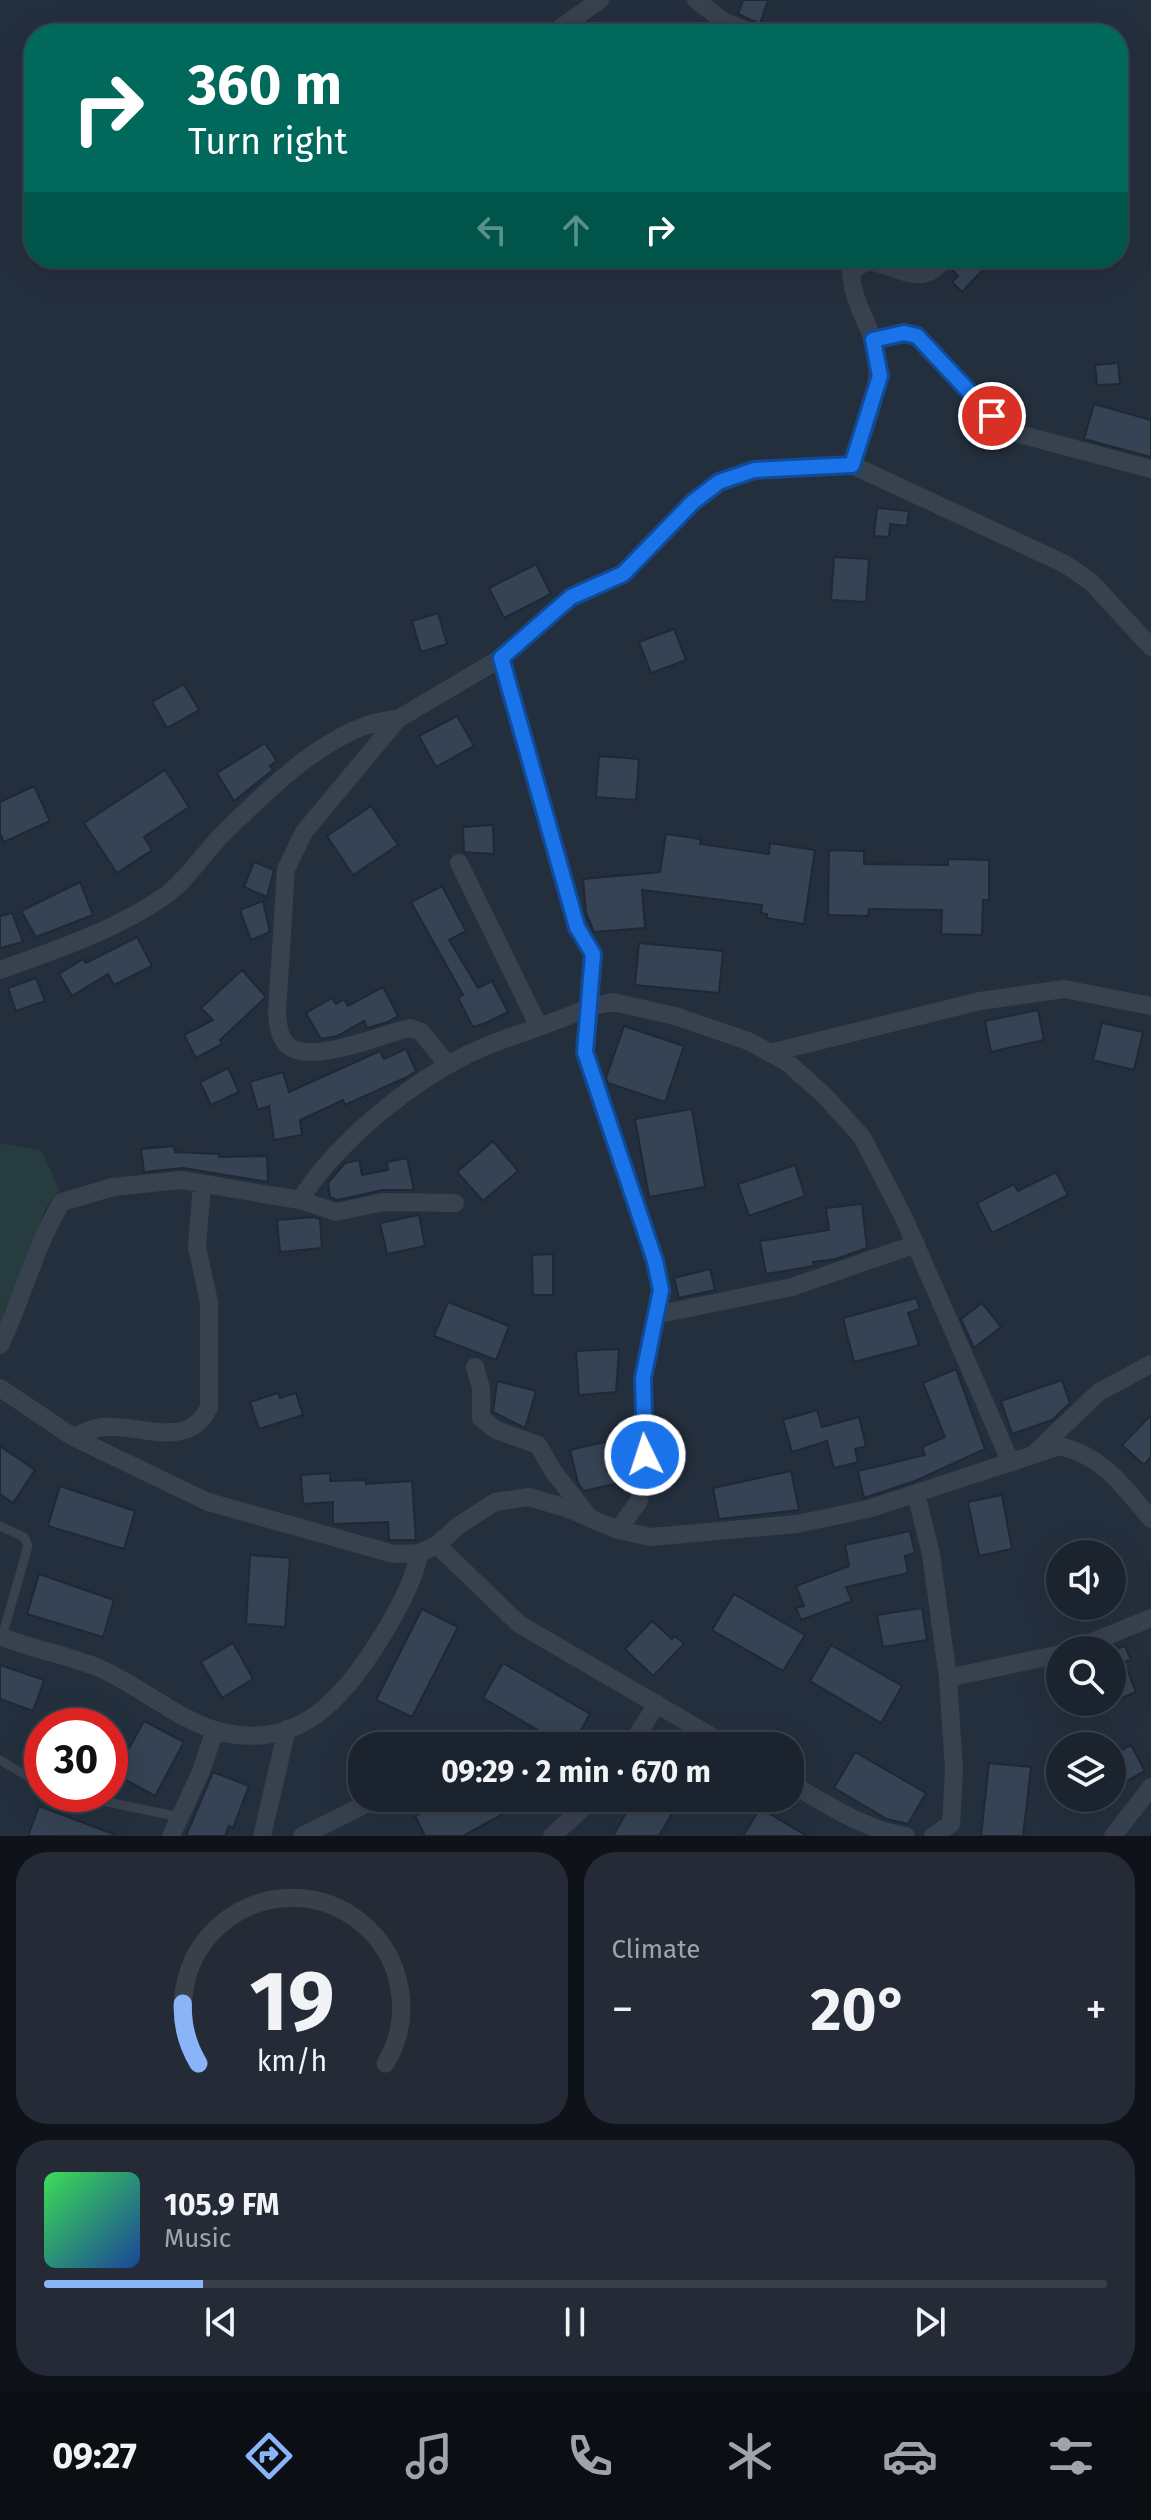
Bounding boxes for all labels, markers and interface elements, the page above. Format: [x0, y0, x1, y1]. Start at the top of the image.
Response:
text: 360 m [188, 52, 342, 119]
icon: right [56, 56, 160, 160]
text: Turn right [188, 120, 348, 164]
icon: left [470, 208, 514, 252]
icon: ahead [554, 208, 598, 252]
icon: right [638, 208, 682, 252]
pin [958, 382, 1026, 450]
icon: arrive [970, 394, 1014, 438]
position arrow [603, 1413, 687, 1497]
map controls [1046, 1540, 1126, 1812]
button: sound [1046, 1540, 1126, 1620]
button: search [1046, 1636, 1126, 1716]
speed limit sign: 30 [24, 1708, 128, 1812]
button: layers [1046, 1732, 1126, 1812]
text: 09:29 · 2 min · 670 m [441, 1754, 711, 1790]
text: Climate [612, 1934, 700, 1965]
text: 19 [249, 1952, 334, 2052]
text: 20° [811, 1974, 908, 2046]
text: − [612, 1983, 634, 2036]
text: + [1085, 1983, 1107, 2036]
text: km/h [256, 2044, 327, 2079]
text: 105.9 FM [164, 2187, 279, 2223]
text: Music [164, 2223, 231, 2254]
icon: previous [199, 2300, 243, 2344]
icon: pause [553, 2300, 597, 2344]
icon: next [908, 2300, 952, 2344]
icon: directions [241, 2428, 297, 2484]
icon: music [401, 2428, 457, 2484]
icon: phone [562, 2428, 618, 2484]
icon: climate [722, 2428, 778, 2484]
icon: car [882, 2428, 938, 2484]
icon: filters [1043, 2428, 1099, 2484]
text: 09:27 [52, 2434, 137, 2478]

